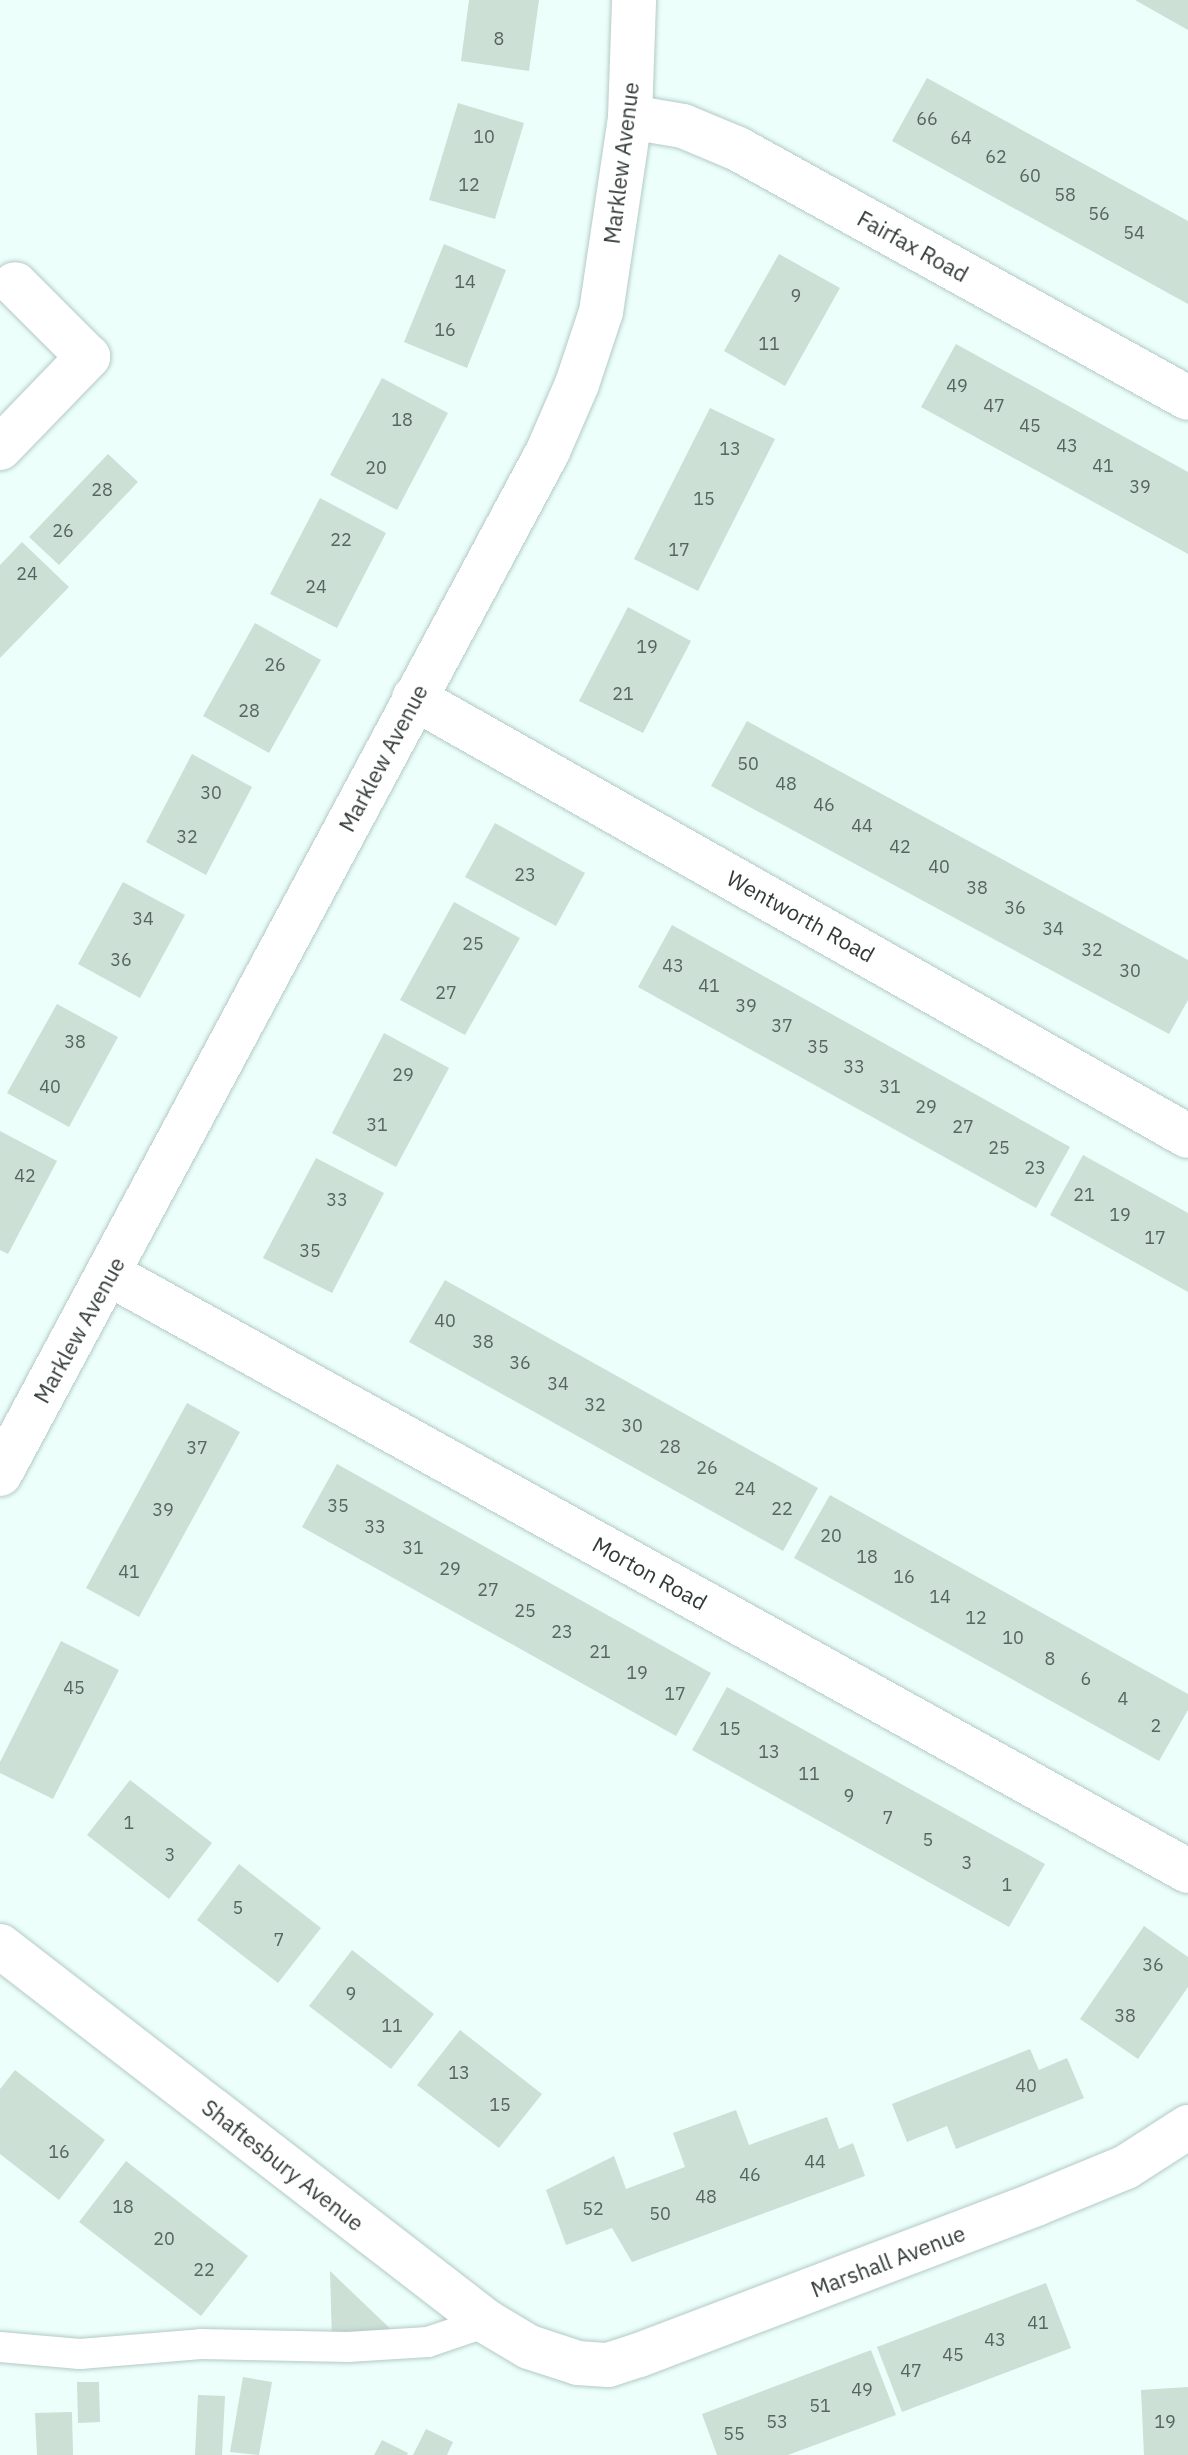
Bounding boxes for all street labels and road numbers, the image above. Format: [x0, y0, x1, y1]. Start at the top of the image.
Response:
street label: Marklew Avenue [598, 81, 644, 245]
street label: Fairfax Road [853, 205, 973, 287]
street label: Marklew Avenue [333, 680, 433, 836]
street label: Wentworth Road [723, 865, 879, 967]
street label: Marklew Avenue [28, 1252, 130, 1408]
street label: Morton Road [588, 1531, 712, 1615]
street label: Shaftesbury Avenue [197, 2094, 369, 2236]
street label: Marshall Avenue [807, 2219, 969, 2303]

